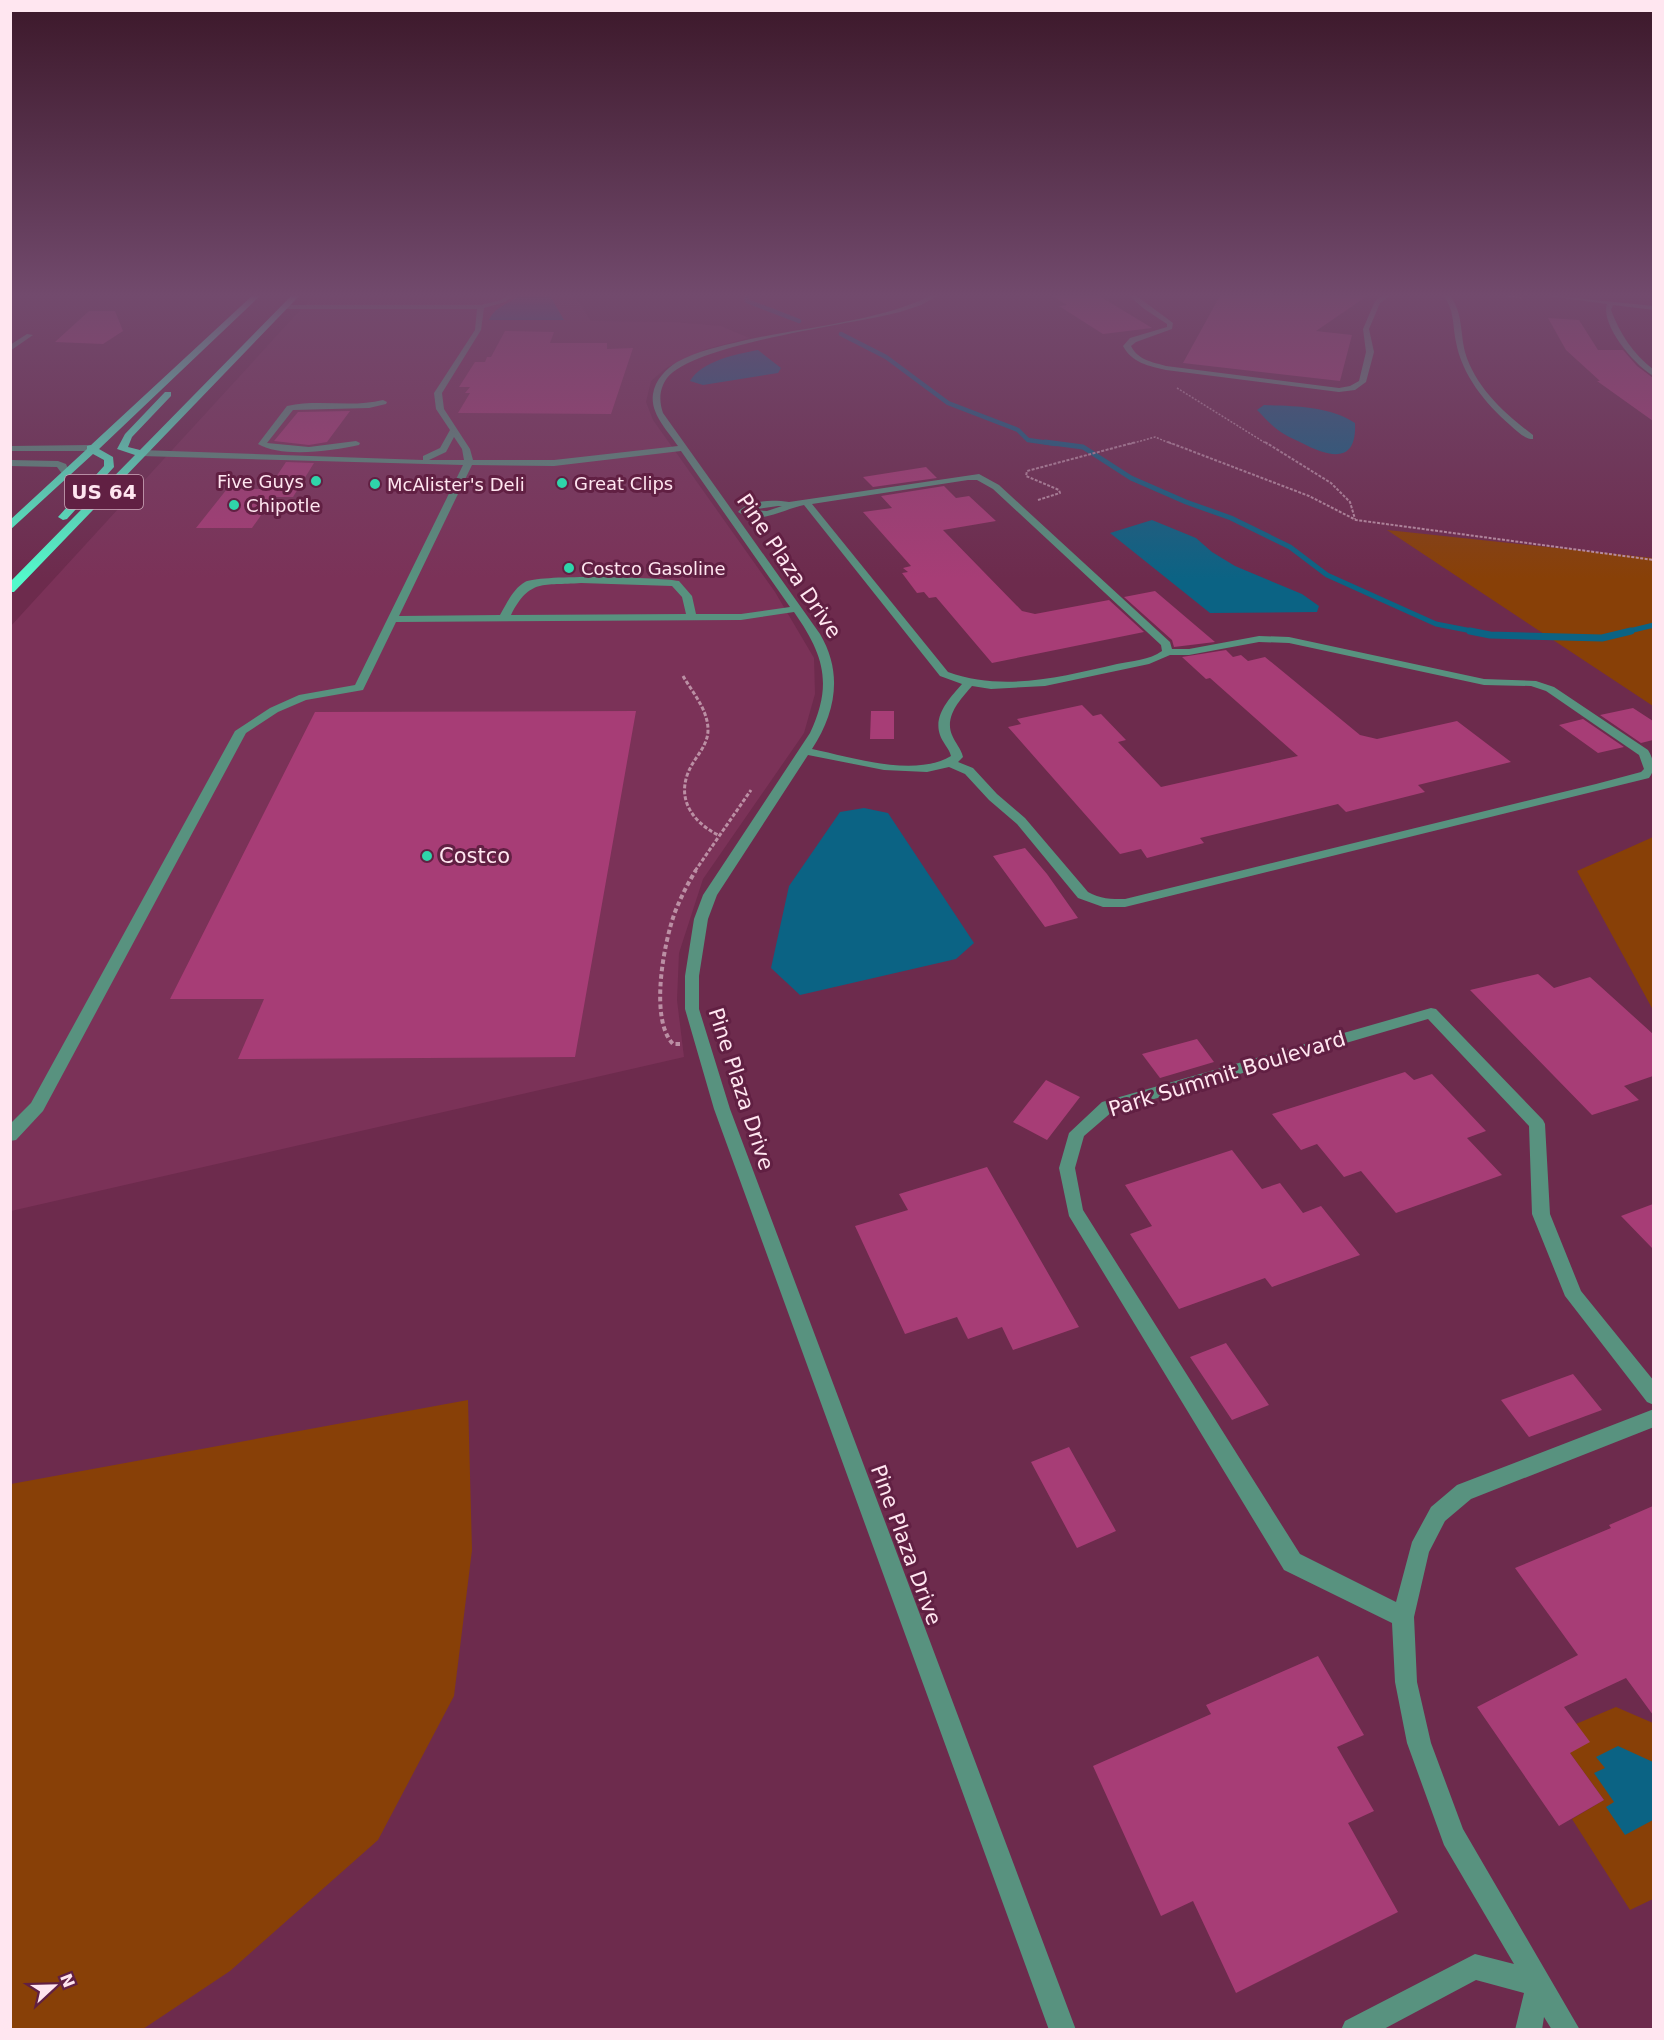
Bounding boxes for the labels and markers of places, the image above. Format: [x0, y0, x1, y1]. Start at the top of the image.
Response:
place label: Five Guys [217, 471, 304, 492]
place label: Great Clips [574, 473, 673, 494]
marker: Five Guys [309, 474, 323, 488]
place label: McAlister's Deli [387, 474, 525, 495]
marker: Great Clips [555, 476, 569, 490]
marker: McAlister's Deli [368, 477, 382, 491]
place label: Chipotle [246, 495, 321, 516]
marker: Chipotle [227, 498, 241, 512]
place label: Costco Gasoline [581, 558, 726, 579]
marker: Costco Gasoline [562, 561, 576, 575]
place label: Costco [439, 844, 510, 868]
marker: Costco [420, 849, 434, 863]

